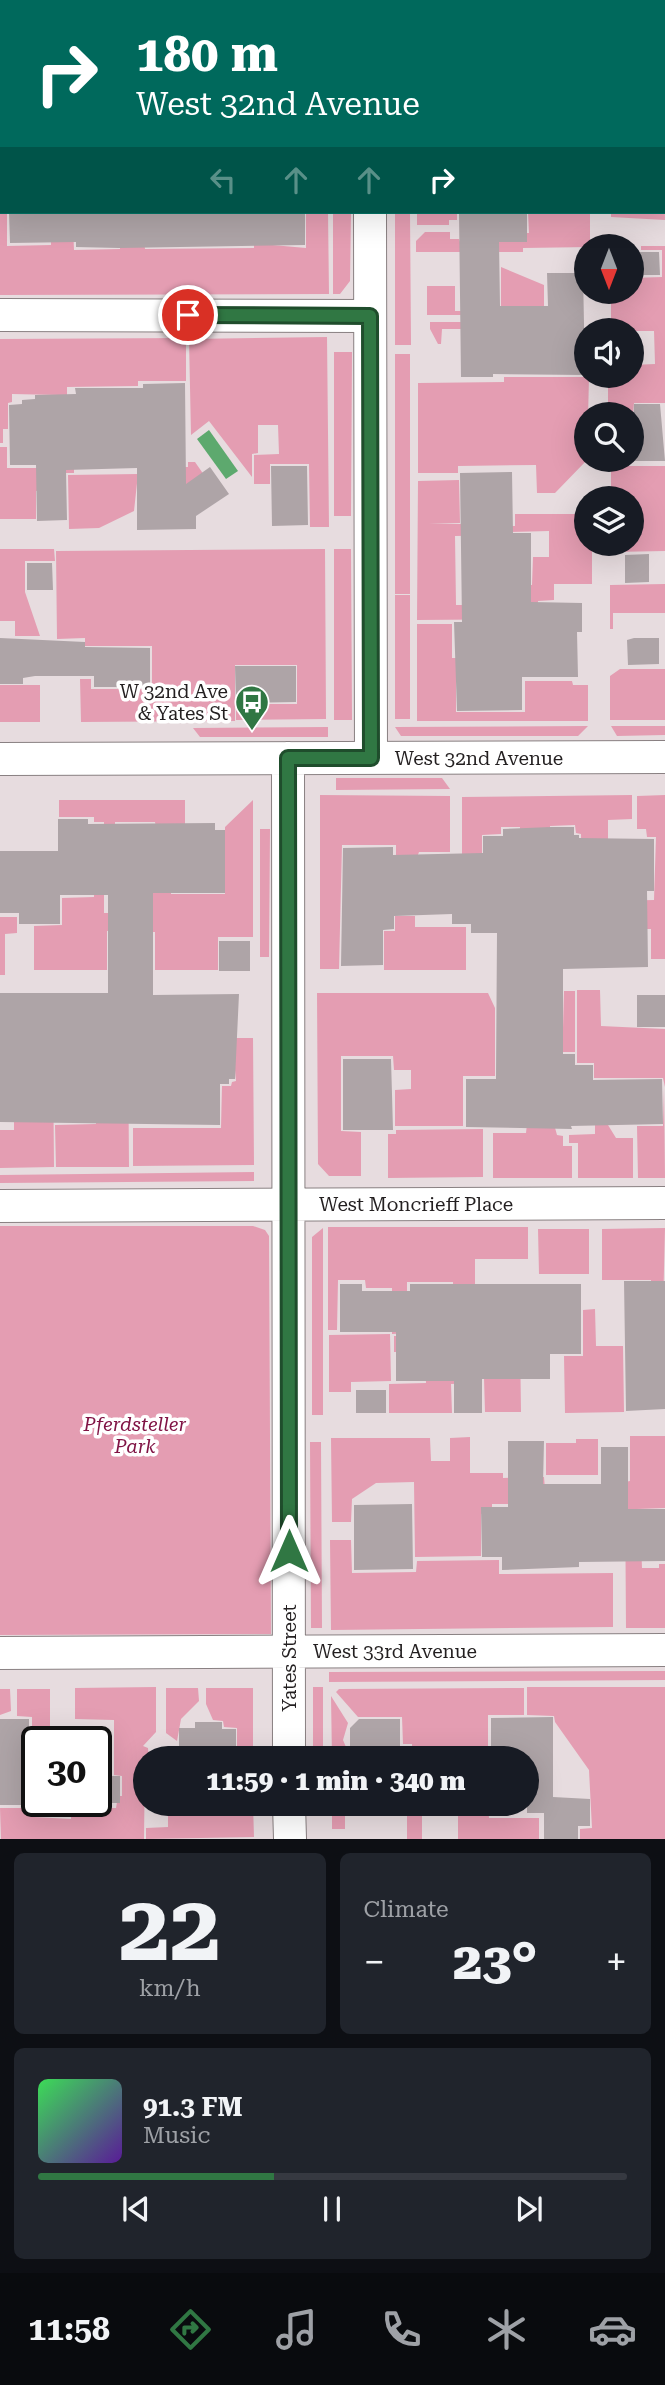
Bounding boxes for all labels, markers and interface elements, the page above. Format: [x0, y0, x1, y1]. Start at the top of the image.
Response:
text: 180 m [136, 26, 278, 83]
icon: right [21, 28, 112, 119]
text: West 32nd Avenue [136, 85, 420, 123]
icon: left [204, 161, 242, 199]
icon: ahead [277, 161, 315, 199]
icon: ahead [350, 161, 388, 199]
icon: right [423, 161, 461, 199]
north arrow [574, 234, 644, 304]
map controls [574, 234, 644, 556]
pin [158, 285, 218, 345]
icon: arrive [169, 296, 207, 334]
button: sound [574, 318, 644, 388]
button: search [574, 402, 644, 472]
button: layers [574, 486, 644, 556]
place label: W 32nd Ave & Yates St [120, 680, 228, 725]
bus stop icon: W 32nd Ave & Yates St [233, 683, 271, 732]
street label: West 32nd Avenue [395, 747, 563, 770]
street label: West Moncrieff Place [319, 1193, 513, 1216]
park label: Pferdsteller Park [83, 1413, 186, 1458]
position arrow [252, 1514, 326, 1588]
street label: Yates Street [278, 1604, 301, 1712]
street label: West 33rd Avenue [313, 1640, 477, 1663]
speed limit sign: 30 [21, 1726, 112, 1817]
text: 11:59 · 1 min · 340 m [206, 1766, 466, 1796]
text: 22 [119, 1876, 221, 1982]
text: Climate [364, 1896, 449, 1923]
text: 23° [453, 1931, 537, 1992]
text: − [364, 1940, 385, 1984]
text: + [606, 1940, 627, 1984]
text: km/h [139, 1975, 201, 2002]
text: 91.3 FM [143, 2092, 243, 2122]
text: Music [143, 2122, 210, 2149]
icon: previous [117, 2190, 155, 2228]
icon: pause [313, 2190, 351, 2228]
icon: next [510, 2190, 548, 2228]
icon: directions [166, 2305, 215, 2354]
icon: music [272, 2305, 321, 2354]
icon: phone [377, 2305, 426, 2354]
icon: climate [482, 2305, 531, 2354]
icon: car [588, 2305, 637, 2354]
text: 11:58 [28, 2310, 110, 2348]

